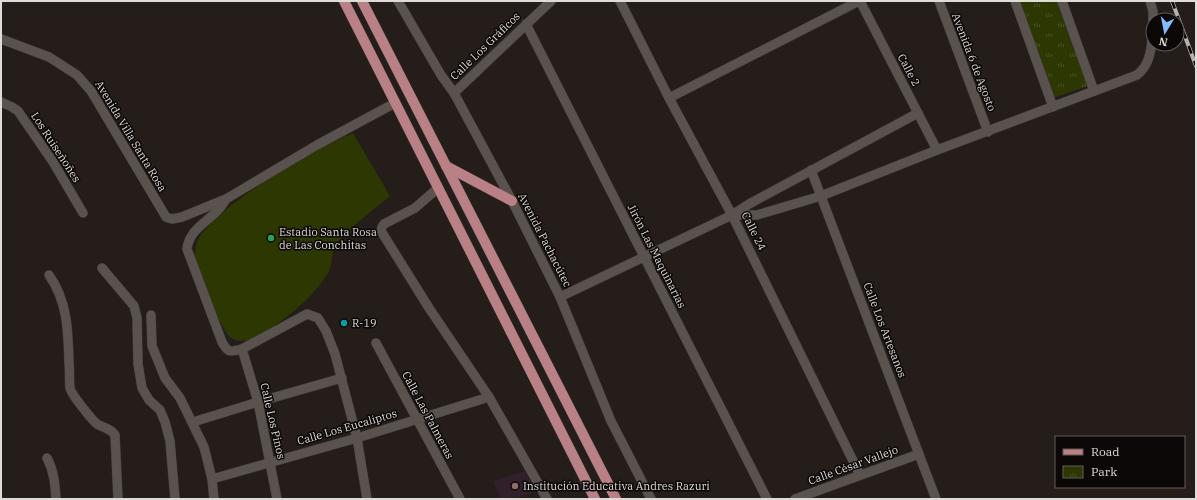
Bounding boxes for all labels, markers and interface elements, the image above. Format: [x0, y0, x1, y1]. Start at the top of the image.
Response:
street label: Calle Los Gráficos [447, 9, 523, 83]
street label: Avenida 6 de Agosto [949, 11, 999, 113]
north arrow [1145, 12, 1185, 52]
text: N [1157, 34, 1169, 49]
street label: Calle 2 [895, 51, 923, 89]
street label: Avenida Villa Santa Rosa [92, 78, 170, 194]
street label: Los Ruiseñoñes [28, 109, 84, 185]
street label: Avenida Pachacútec [515, 191, 575, 290]
street label: Jirón Las Maquinarias [625, 202, 689, 310]
street label: Calle 24 [739, 209, 770, 253]
place label: Estadio Santa Rosa de Las Conchitas [279, 225, 377, 252]
marker: Estadio Santa Rosa de Las Conchitas [266, 233, 276, 243]
street label: Calle Los Artesanos [860, 280, 910, 380]
place label: R-19 [352, 316, 377, 330]
marker: R-19 [339, 318, 349, 328]
street label: Calle Las Palmeras [399, 369, 457, 461]
street label: Calle Los Pinos [257, 382, 289, 460]
street label: Calle Los Eucaliptos [295, 406, 399, 448]
legend [1055, 436, 1185, 488]
street label: Calle César Vallejo [806, 442, 900, 488]
text: Road [1091, 444, 1120, 459]
text: Park [1091, 464, 1117, 479]
place label: Institución Educativa Andres Razuri [523, 479, 710, 493]
marker: Institución Educativa Andres Razuri [510, 481, 520, 491]

